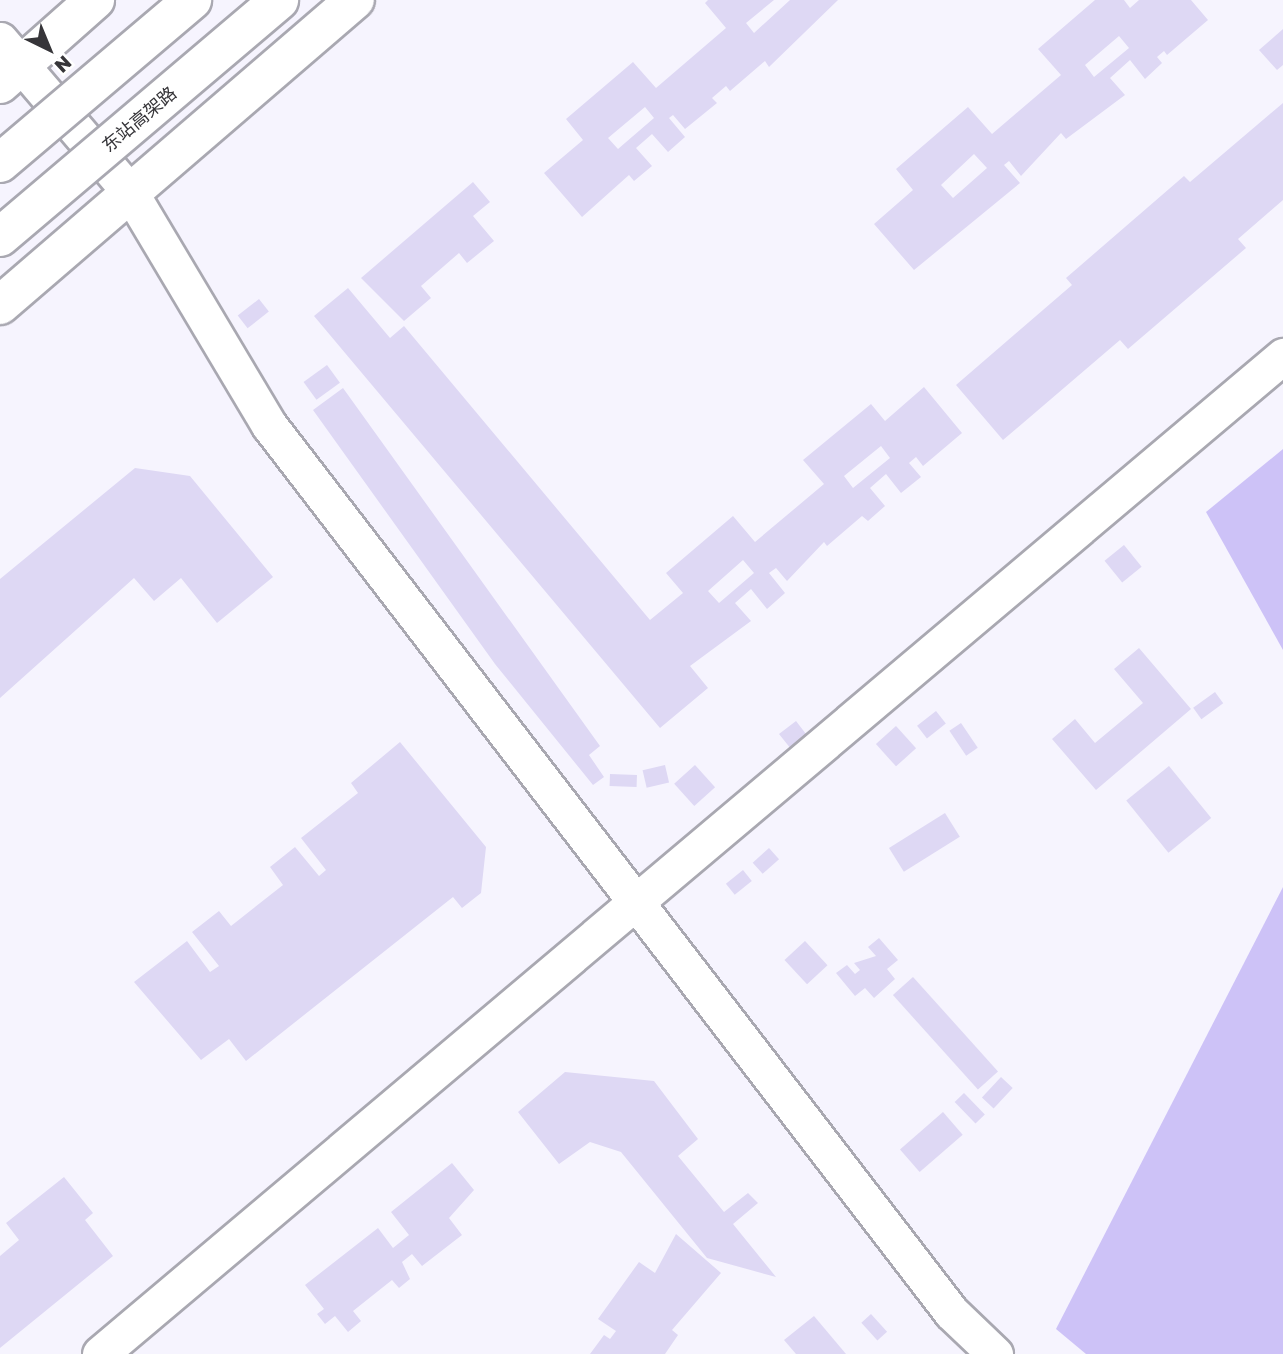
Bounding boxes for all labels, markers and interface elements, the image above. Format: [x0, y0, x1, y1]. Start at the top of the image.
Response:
north arrow [14, 14, 84, 84]
text: N [51, 51, 77, 78]
street label: 东站高架路 [98, 82, 180, 156]

